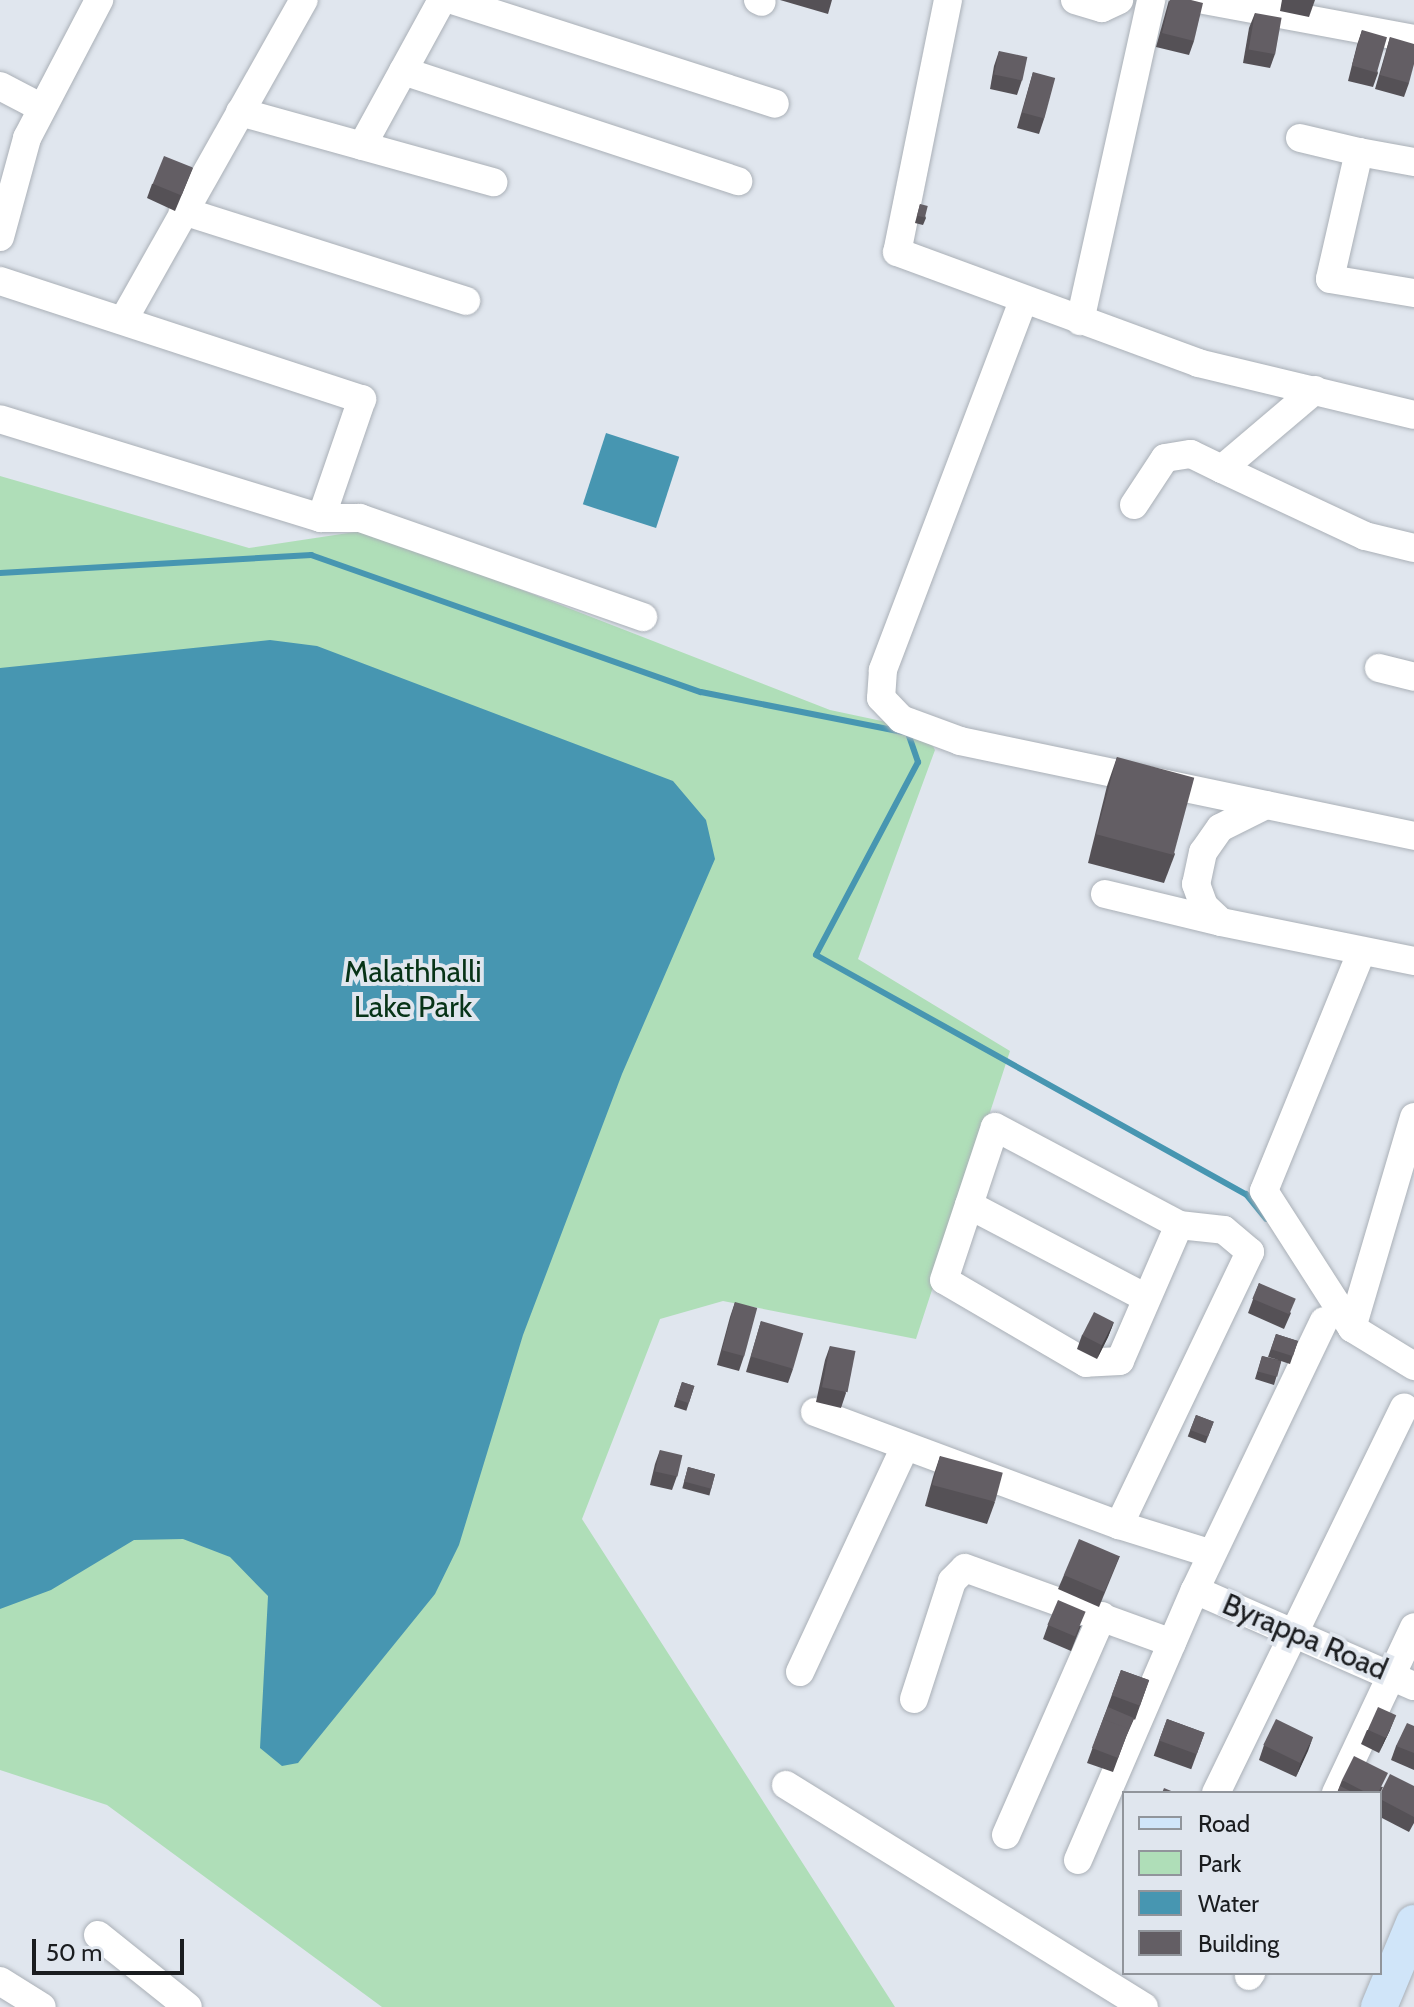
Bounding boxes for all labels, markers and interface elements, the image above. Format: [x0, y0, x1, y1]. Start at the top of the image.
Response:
park label: Malathhalli Lake Park [344, 954, 482, 1024]
street label: Byrappa Road [1217, 1586, 1393, 1688]
legend [1122, 1791, 1382, 1975]
text: Road [1198, 1809, 1250, 1838]
text: Park [1198, 1849, 1241, 1878]
text: Water [1198, 1889, 1259, 1918]
scale bar [36, 1923, 188, 1973]
text: Building [1198, 1929, 1279, 1958]
text: 50 m [46, 1938, 102, 1967]

